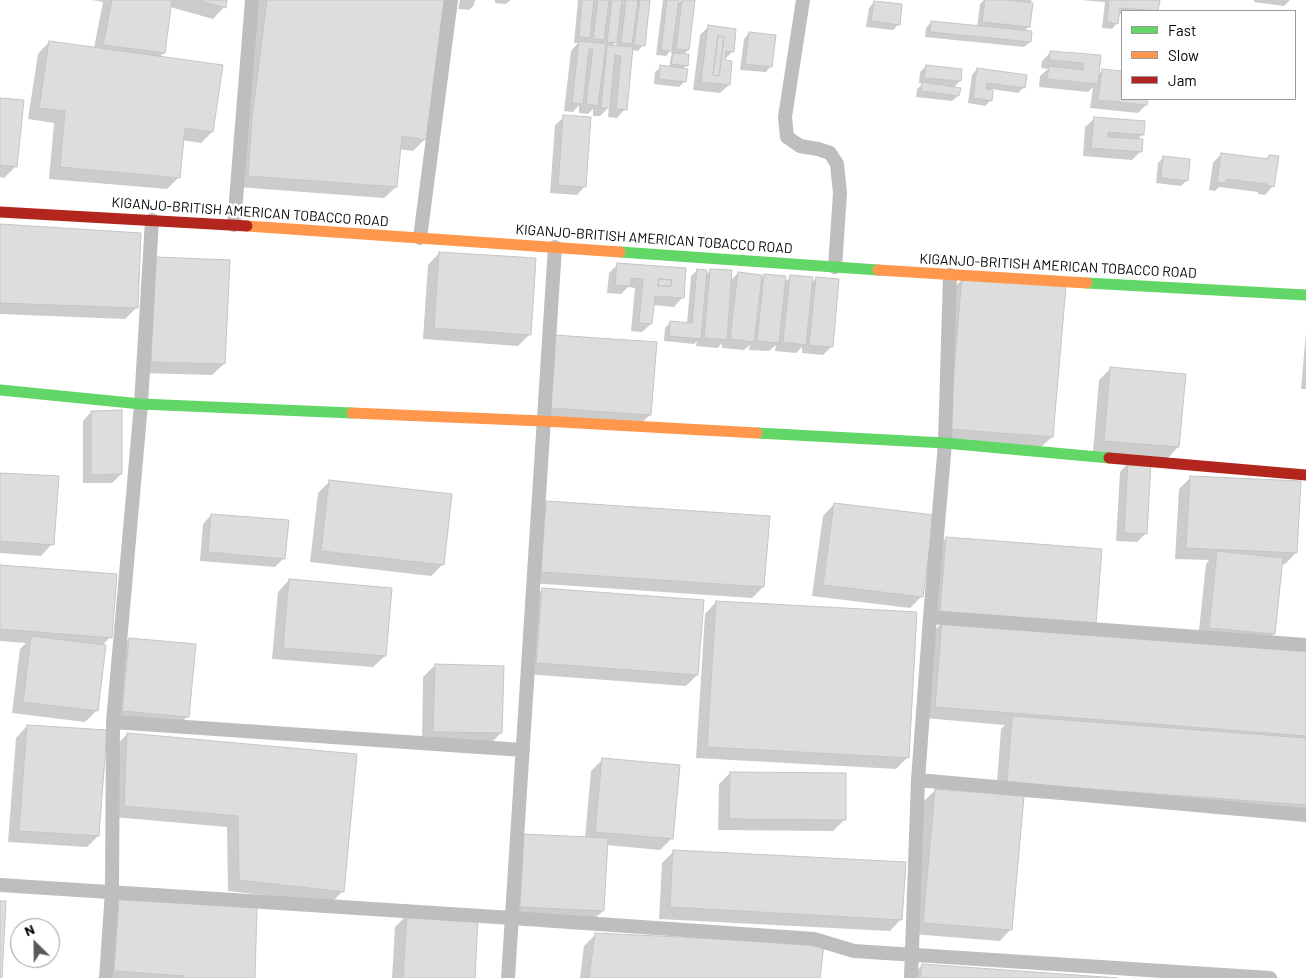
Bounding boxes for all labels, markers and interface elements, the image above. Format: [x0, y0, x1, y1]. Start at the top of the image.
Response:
legend [1121, 10, 1296, 100]
text: Fast [1168, 21, 1196, 39]
text: Slow [1168, 46, 1199, 64]
text: Jam [1168, 71, 1197, 89]
street label: KIGANJO-BRITISH AMERICAN TOBACCO ROAD [111, 194, 389, 230]
street label: KIGANJO-BRITISH AMERICAN TOBACCO ROAD [515, 221, 793, 257]
street label: KIGANJO-BRITISH AMERICAN TOBACCO ROAD [919, 250, 1197, 282]
north arrow [10, 918, 60, 968]
text: N [22, 920, 37, 939]

